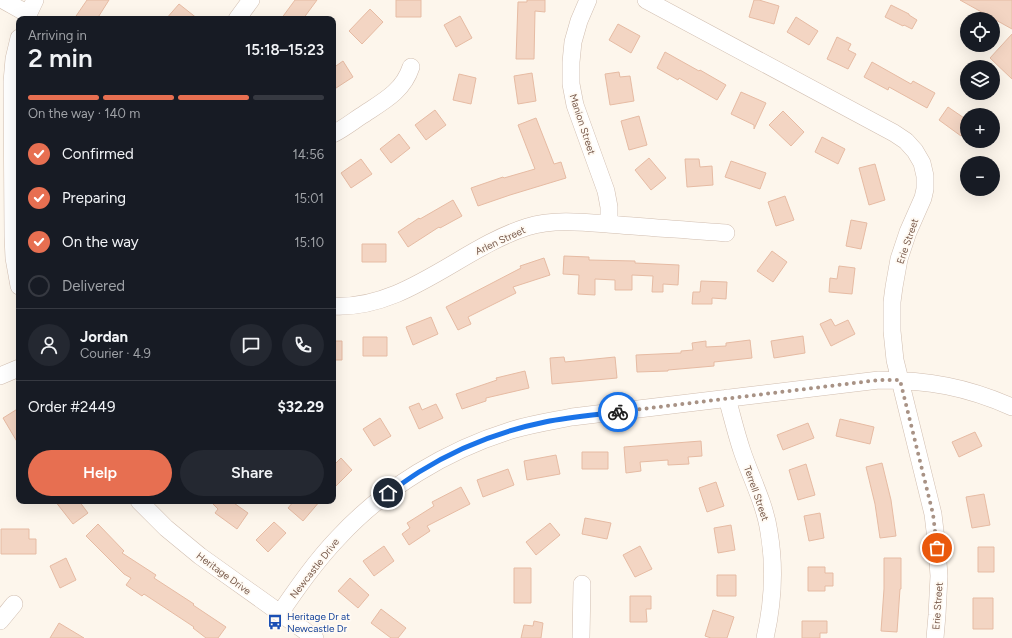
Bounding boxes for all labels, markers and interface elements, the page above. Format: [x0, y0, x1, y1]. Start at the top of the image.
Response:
map controls [960, 12, 1000, 196]
button: locate [960, 12, 1000, 52]
text: Arriving in [28, 28, 87, 43]
text: 15:18–15:23 [245, 41, 324, 59]
text: 2 min [28, 42, 93, 74]
button: layers [960, 60, 1000, 100]
street label: Manion Street [567, 92, 599, 156]
text: On the way · 140 m [28, 106, 140, 121]
button: + [960, 108, 1000, 148]
icon: check [28, 143, 50, 165]
text: Confirmed [62, 145, 134, 163]
text: 14:56 [292, 147, 324, 162]
button: − [960, 156, 1000, 196]
icon: check [28, 187, 50, 209]
text: Preparing [62, 189, 126, 207]
text: 15:01 [294, 191, 324, 206]
street label: Erie Street [894, 216, 921, 266]
street label: Arlen Street [473, 223, 528, 258]
icon: check [28, 231, 50, 253]
text: On the way [62, 233, 139, 251]
text: 15:10 [294, 235, 324, 250]
text: Delivered [62, 277, 125, 295]
button: person [28, 324, 70, 366]
button: chat [230, 324, 272, 366]
button: phone [282, 324, 324, 366]
text: Jordan [80, 328, 128, 346]
text: Courier · 4.9 [80, 346, 151, 361]
courier [598, 392, 638, 432]
text: Order #2449 [28, 398, 115, 416]
text: $32.29 [278, 398, 324, 416]
icon: bike [607, 401, 629, 423]
button: Help [28, 450, 172, 496]
button: Share [180, 450, 324, 496]
street label: Terrell Street [741, 464, 772, 523]
pin [371, 476, 405, 510]
icon: home [377, 482, 399, 504]
pin [920, 531, 954, 565]
street label: Newcastle Drive [287, 535, 342, 601]
icon: bag [926, 537, 948, 559]
street label: Heritage Drive [194, 549, 254, 598]
street label: Erie Street [929, 582, 946, 630]
place label: Heritage Dr at Newcastle Dr [287, 610, 350, 635]
bus stop icon: Heritage Dr at Newcastle Dr [266, 613, 284, 631]

